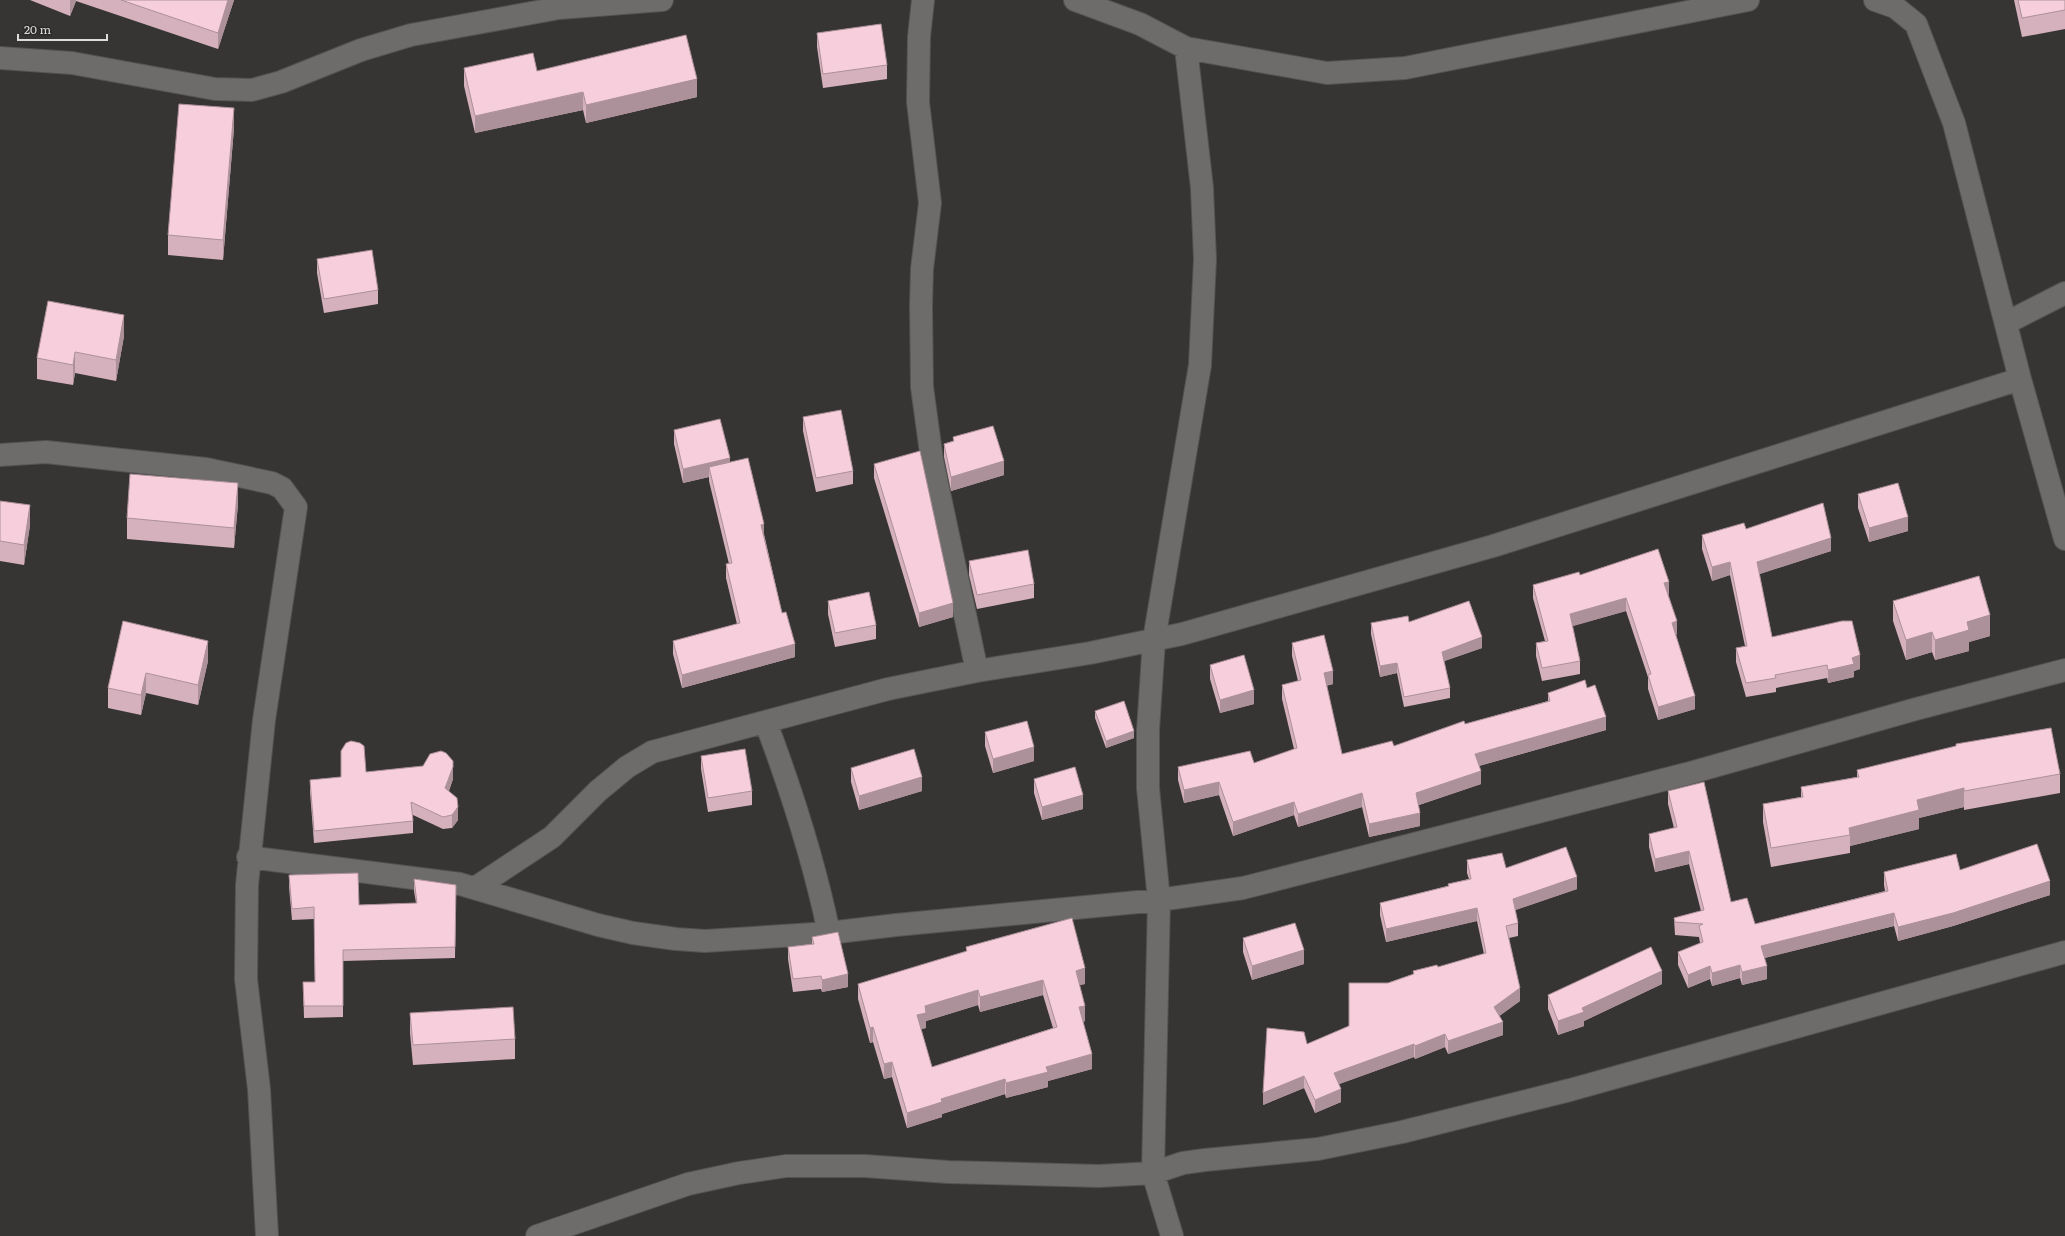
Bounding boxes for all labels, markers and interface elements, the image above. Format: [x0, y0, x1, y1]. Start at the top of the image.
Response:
scale bar [18, 16, 107, 42]
text: 20 m [24, 20, 51, 38]

